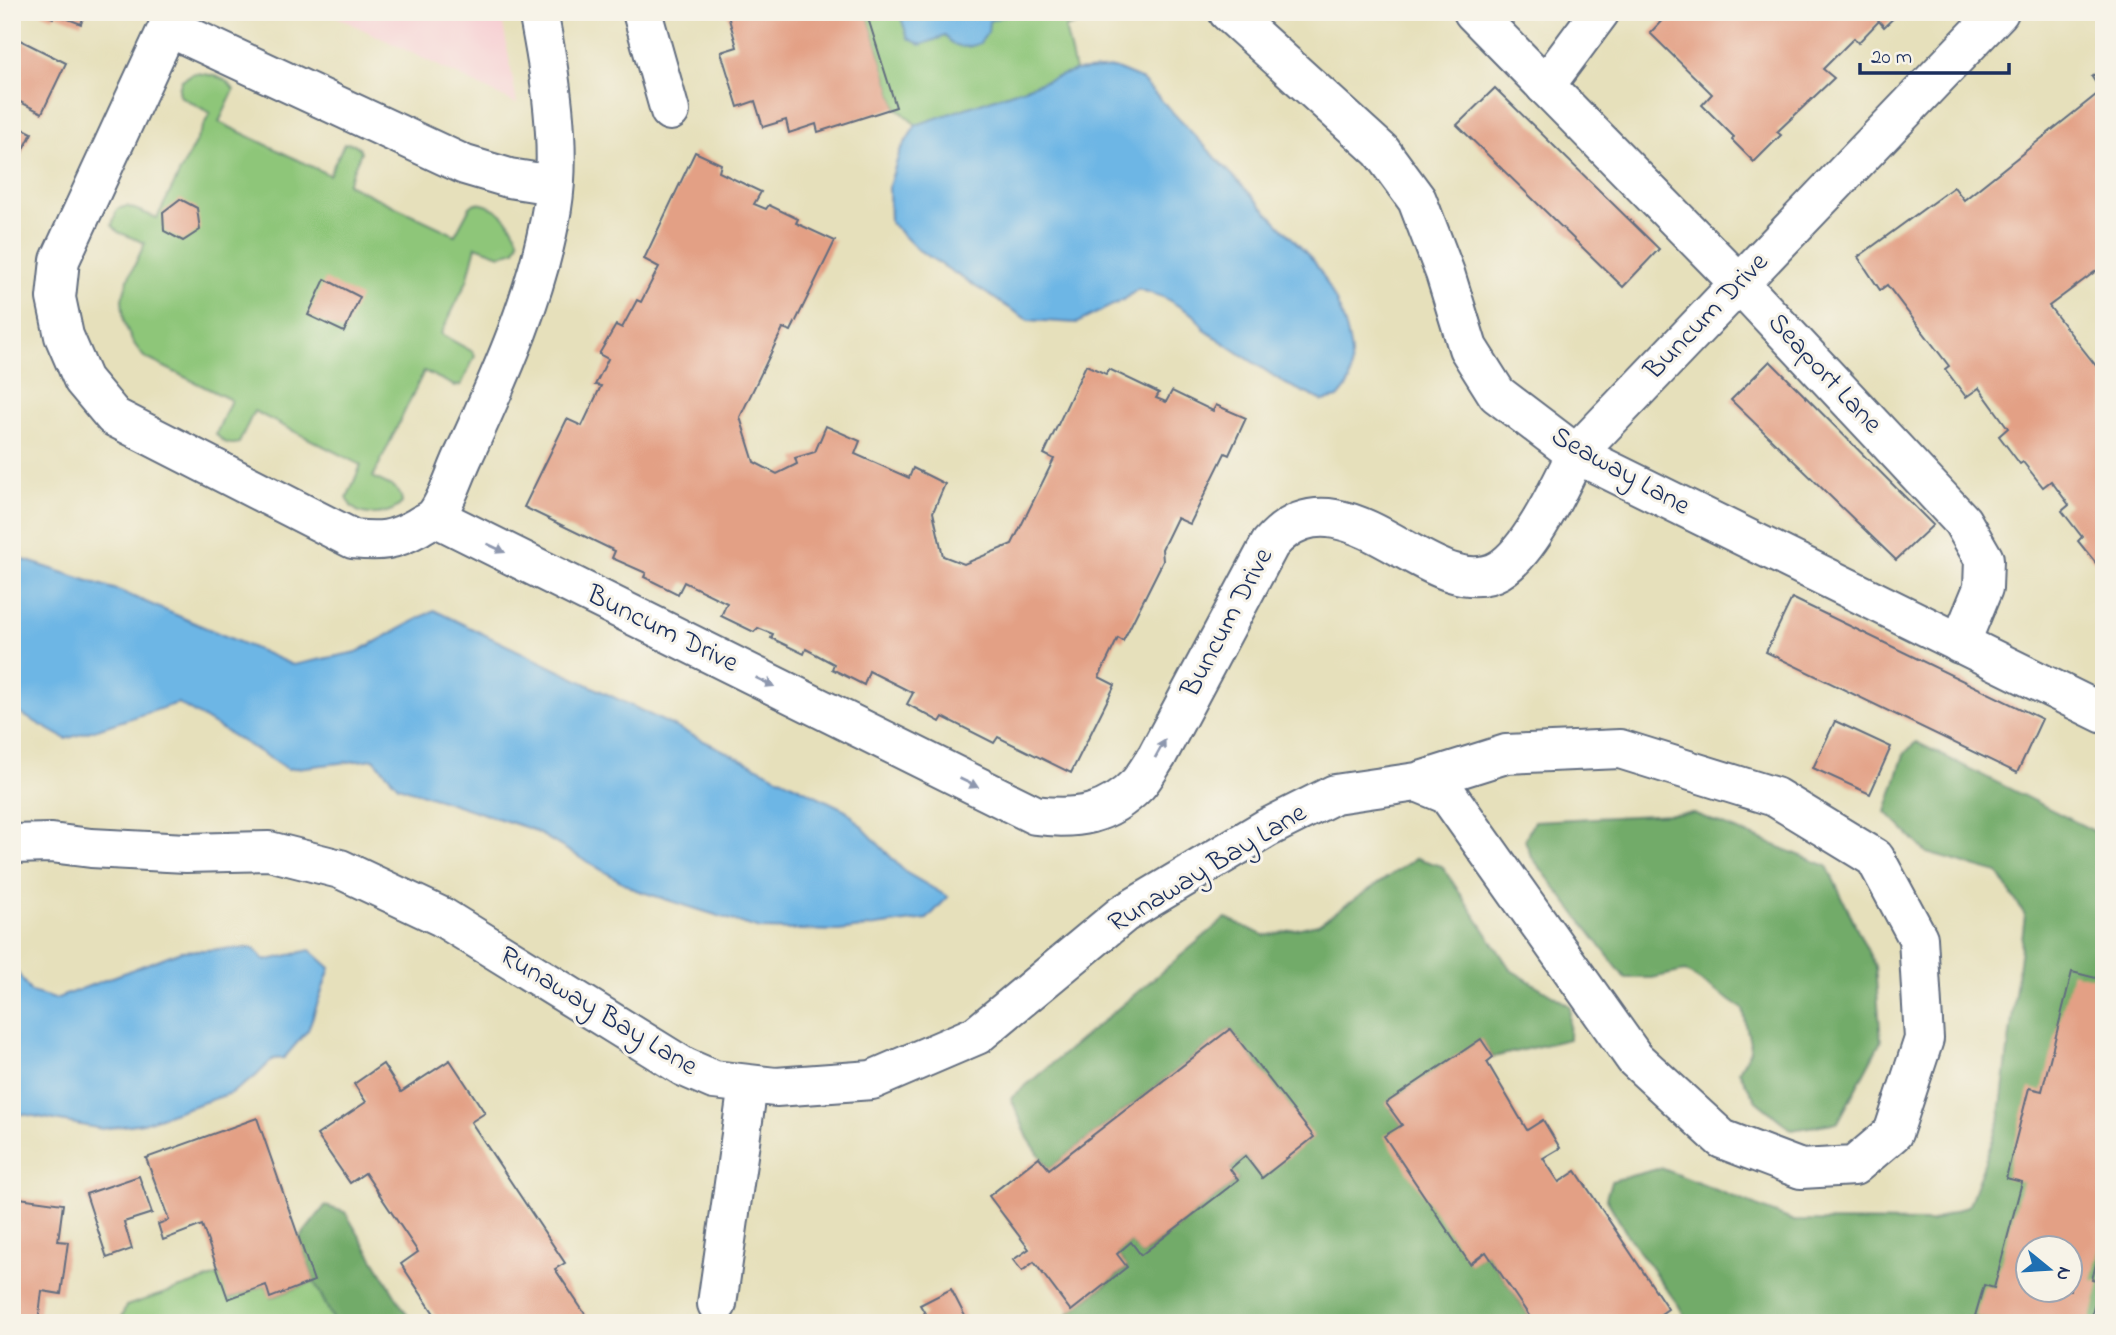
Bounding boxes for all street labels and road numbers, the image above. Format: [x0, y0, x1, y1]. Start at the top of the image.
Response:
street label: Buncum Drive [1635, 243, 1779, 391]
street label: Seaport Lane [1757, 304, 1891, 444]
street label: Seaway Lane [1543, 417, 1697, 527]
street label: Buncum Drive [1171, 541, 1285, 706]
street label: Buncum Drive [578, 575, 745, 685]
street label: Runaway Bay Lane [1101, 793, 1315, 944]
street label: Runaway Bay Lane [491, 937, 705, 1088]

